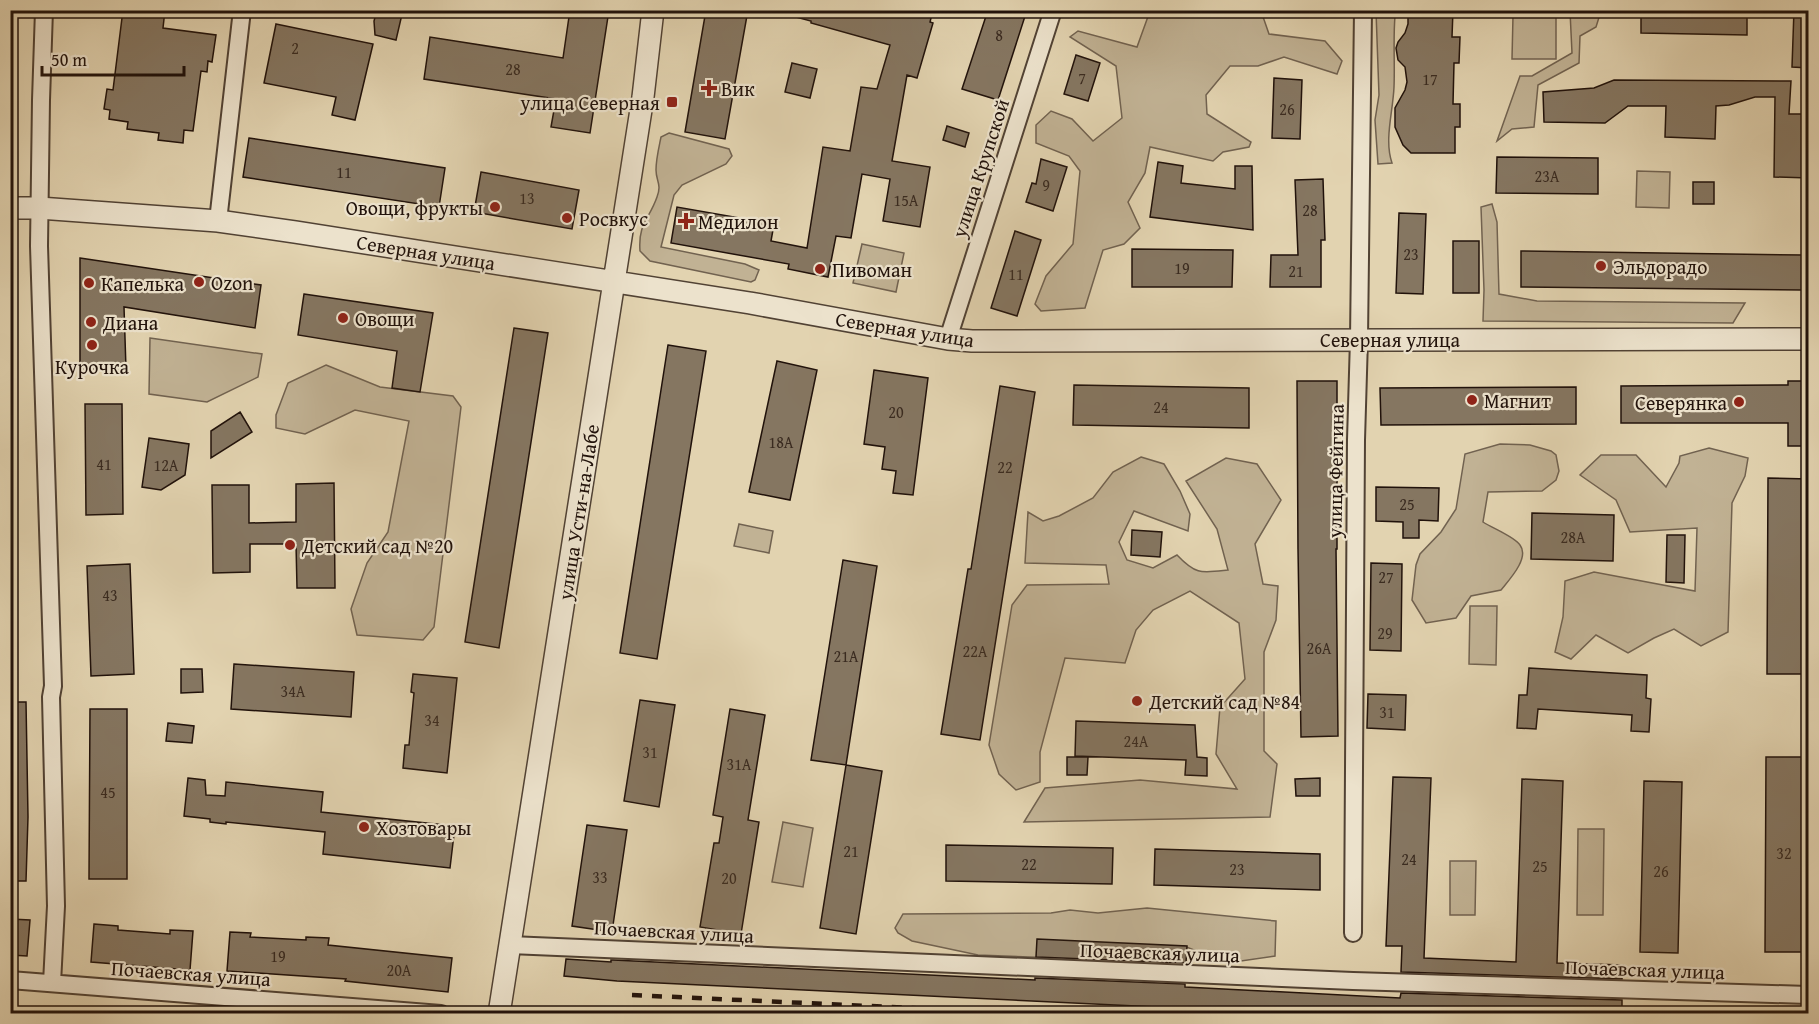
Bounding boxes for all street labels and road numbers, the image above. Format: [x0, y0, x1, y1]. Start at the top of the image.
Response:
street label: улица Крупской [944, 95, 1016, 242]
street label: Северная улица [355, 227, 498, 277]
street label: Северная улица [834, 304, 977, 354]
street label: Северная улица [1320, 325, 1460, 354]
street label: улица Фейгина [1319, 403, 1351, 539]
street label: улица Усти-на-Лабе [550, 422, 606, 603]
street label: Почаевская улица [593, 912, 755, 950]
street label: Почаевская улица [1080, 935, 1241, 969]
street label: Почаевская улица [1565, 952, 1726, 986]
street label: Почаевская улица [110, 953, 272, 993]

